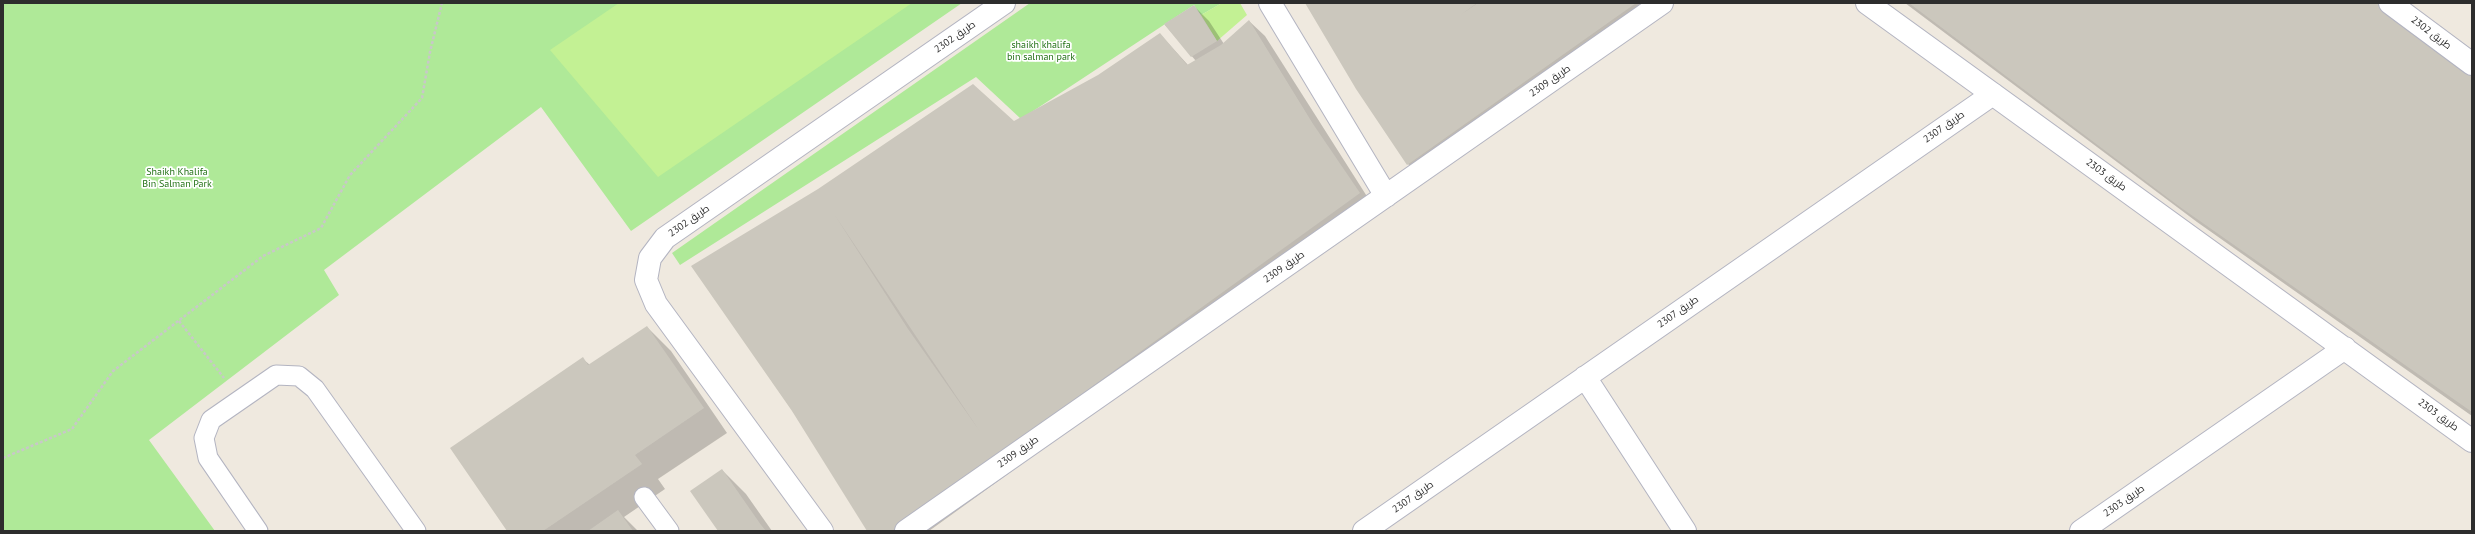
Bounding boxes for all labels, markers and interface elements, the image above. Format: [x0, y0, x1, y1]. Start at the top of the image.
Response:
street label: طريق 2302 [2408, 14, 2454, 52]
street label: طريق 2302 [932, 19, 978, 55]
park label: shaikh khalifa bin salman park [1007, 39, 1075, 62]
street label: طريق 2309 [1527, 63, 1573, 99]
street label: طريق 2307 [1921, 109, 1967, 145]
street label: طريق 2303 [2083, 156, 2129, 194]
park label: Shaikh Khalifa Bin Salman Park [142, 166, 212, 190]
street label: طريق 2302 [666, 203, 712, 239]
street label: طريق 2309 [1261, 249, 1307, 285]
street label: طريق 2307 [1655, 294, 1701, 330]
street label: طريق 2303 [2415, 396, 2461, 434]
street label: طريق 2309 [995, 434, 1041, 470]
street label: طريق 2307 [1390, 479, 1436, 515]
street label: طريق 2303 [2101, 483, 2147, 519]

